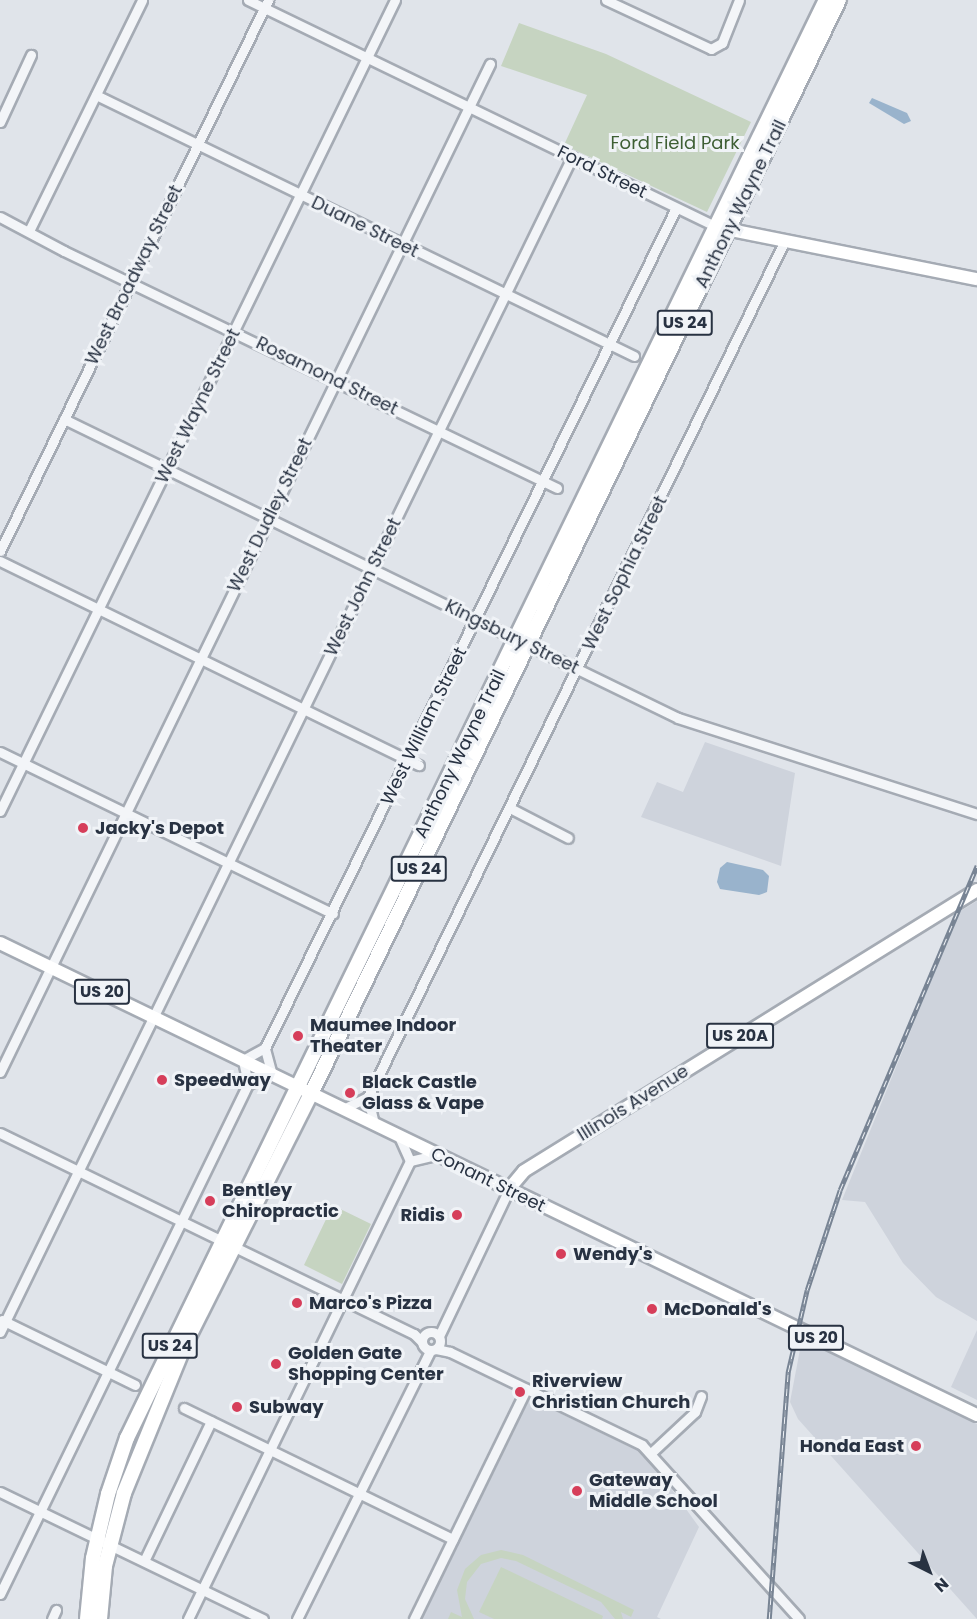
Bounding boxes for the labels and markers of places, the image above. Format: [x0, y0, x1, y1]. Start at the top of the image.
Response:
place label: Jacky's Depot [95, 817, 224, 839]
marker: Jacky's Depot [76, 821, 90, 835]
place label: Maumee Indoor Theater [310, 1015, 456, 1058]
marker: Maumee Indoor Theater [291, 1029, 305, 1043]
place label: Speedway [174, 1069, 271, 1091]
place label: Black Castle Glass & Vape [362, 1072, 484, 1114]
marker: Speedway [155, 1073, 169, 1087]
marker: Black Castle Glass & Vape [343, 1086, 357, 1100]
place label: Bentley Chiropractic [222, 1180, 339, 1222]
marker: Bentley Chiropractic [203, 1194, 217, 1208]
place label: Ridis [400, 1204, 445, 1226]
marker: Ridis [450, 1208, 464, 1222]
place label: Wendy's [573, 1243, 653, 1265]
marker: Wendy's [554, 1247, 568, 1261]
place label: Marco's Pizza [309, 1292, 432, 1314]
marker: Marco's Pizza [290, 1296, 304, 1310]
place label: McDonald's [664, 1298, 772, 1320]
marker: McDonald's [645, 1302, 659, 1316]
place label: Golden Gate Shopping Center [288, 1343, 444, 1386]
marker: Golden Gate Shopping Center [269, 1357, 283, 1371]
place label: Riverview Christian Church [532, 1371, 690, 1414]
marker: Riverview Christian Church [513, 1385, 527, 1399]
place label: Subway [249, 1396, 324, 1418]
marker: Subway [230, 1400, 244, 1414]
place label: Honda East [800, 1435, 904, 1457]
marker: Honda East [909, 1439, 923, 1453]
place label: Gateway Middle School [589, 1470, 718, 1512]
marker: Gateway Middle School [570, 1484, 584, 1498]

